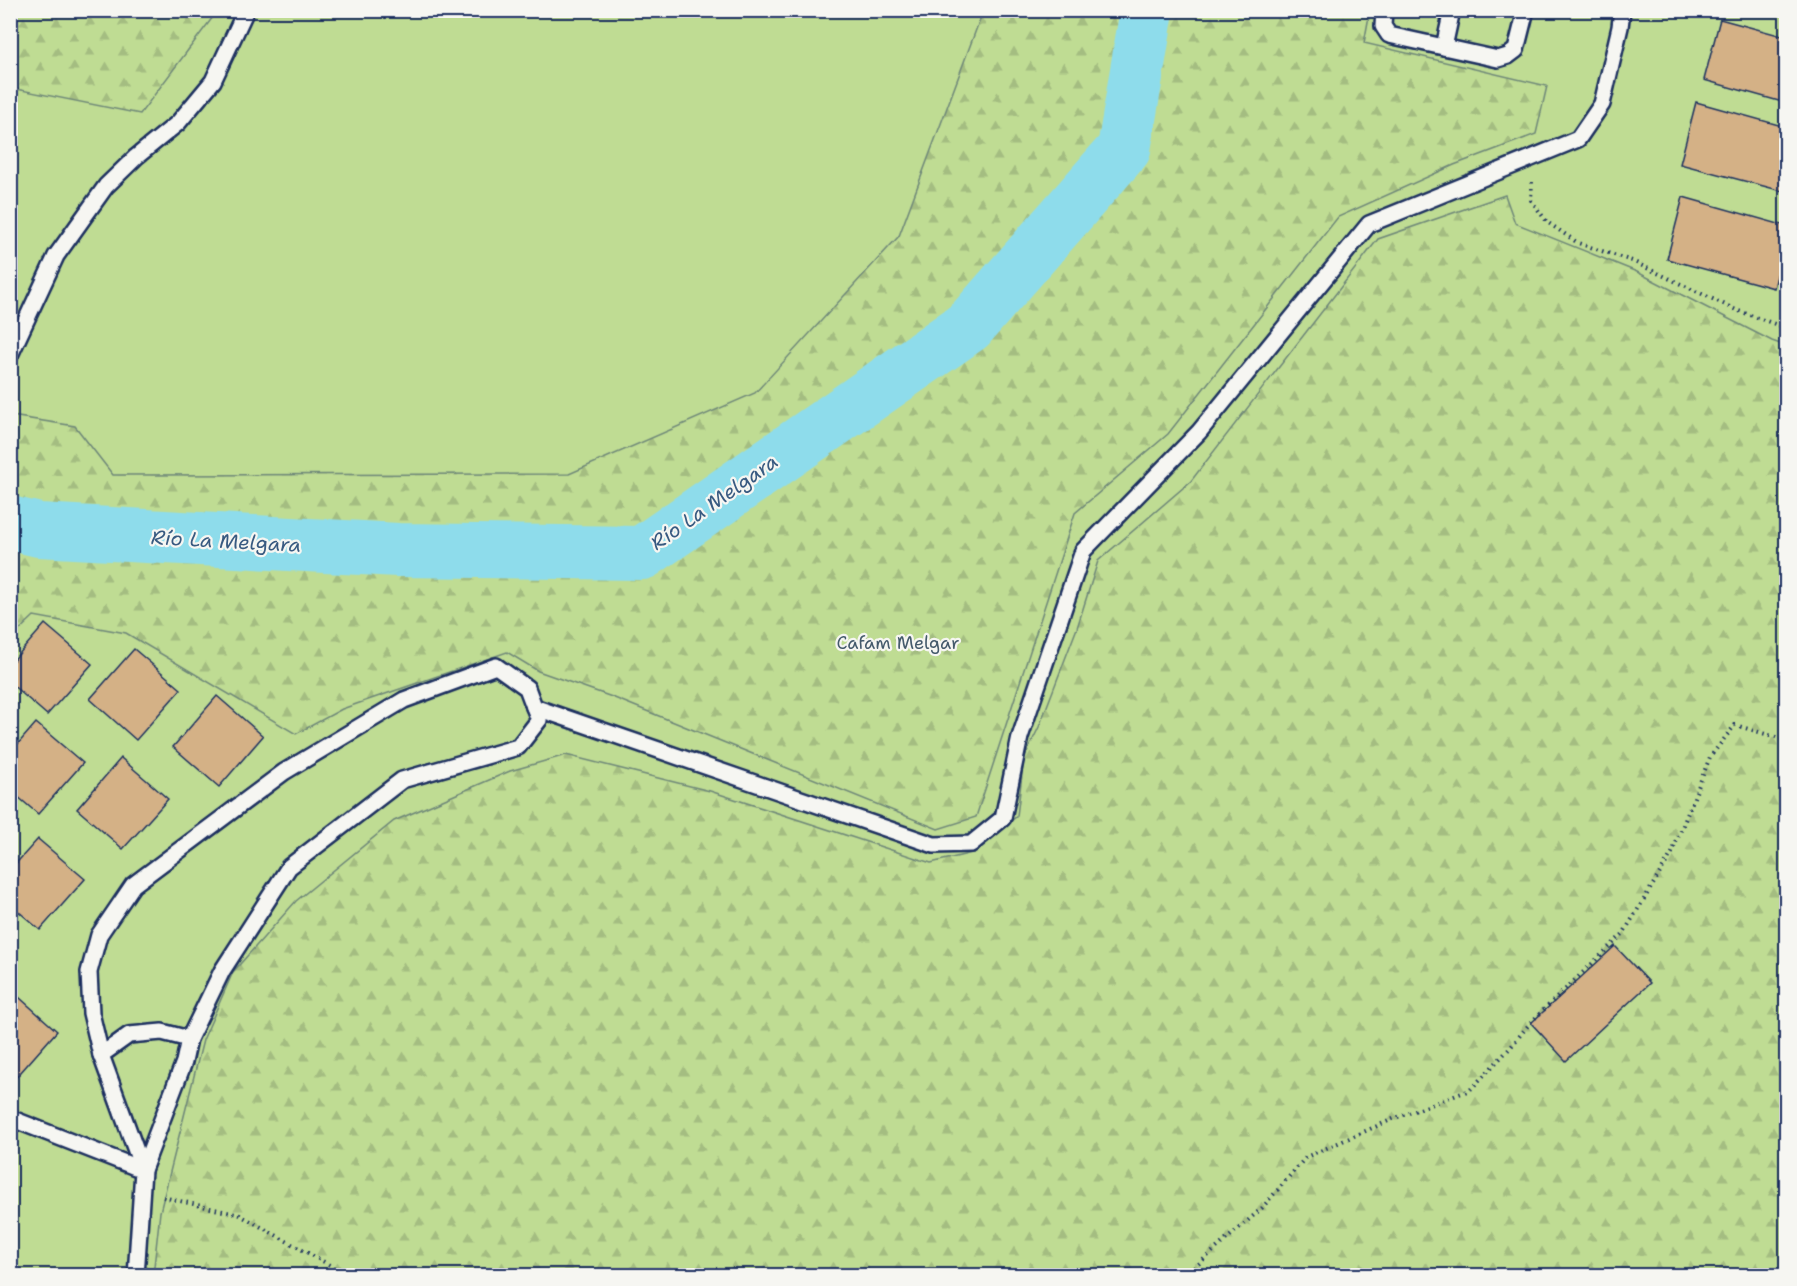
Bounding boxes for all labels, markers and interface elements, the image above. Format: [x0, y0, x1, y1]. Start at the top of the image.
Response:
water label: Río La Melgara [645, 448, 783, 556]
water label: Río La Melgara [150, 524, 302, 558]
park label: Cafam Melgar [836, 631, 960, 655]

